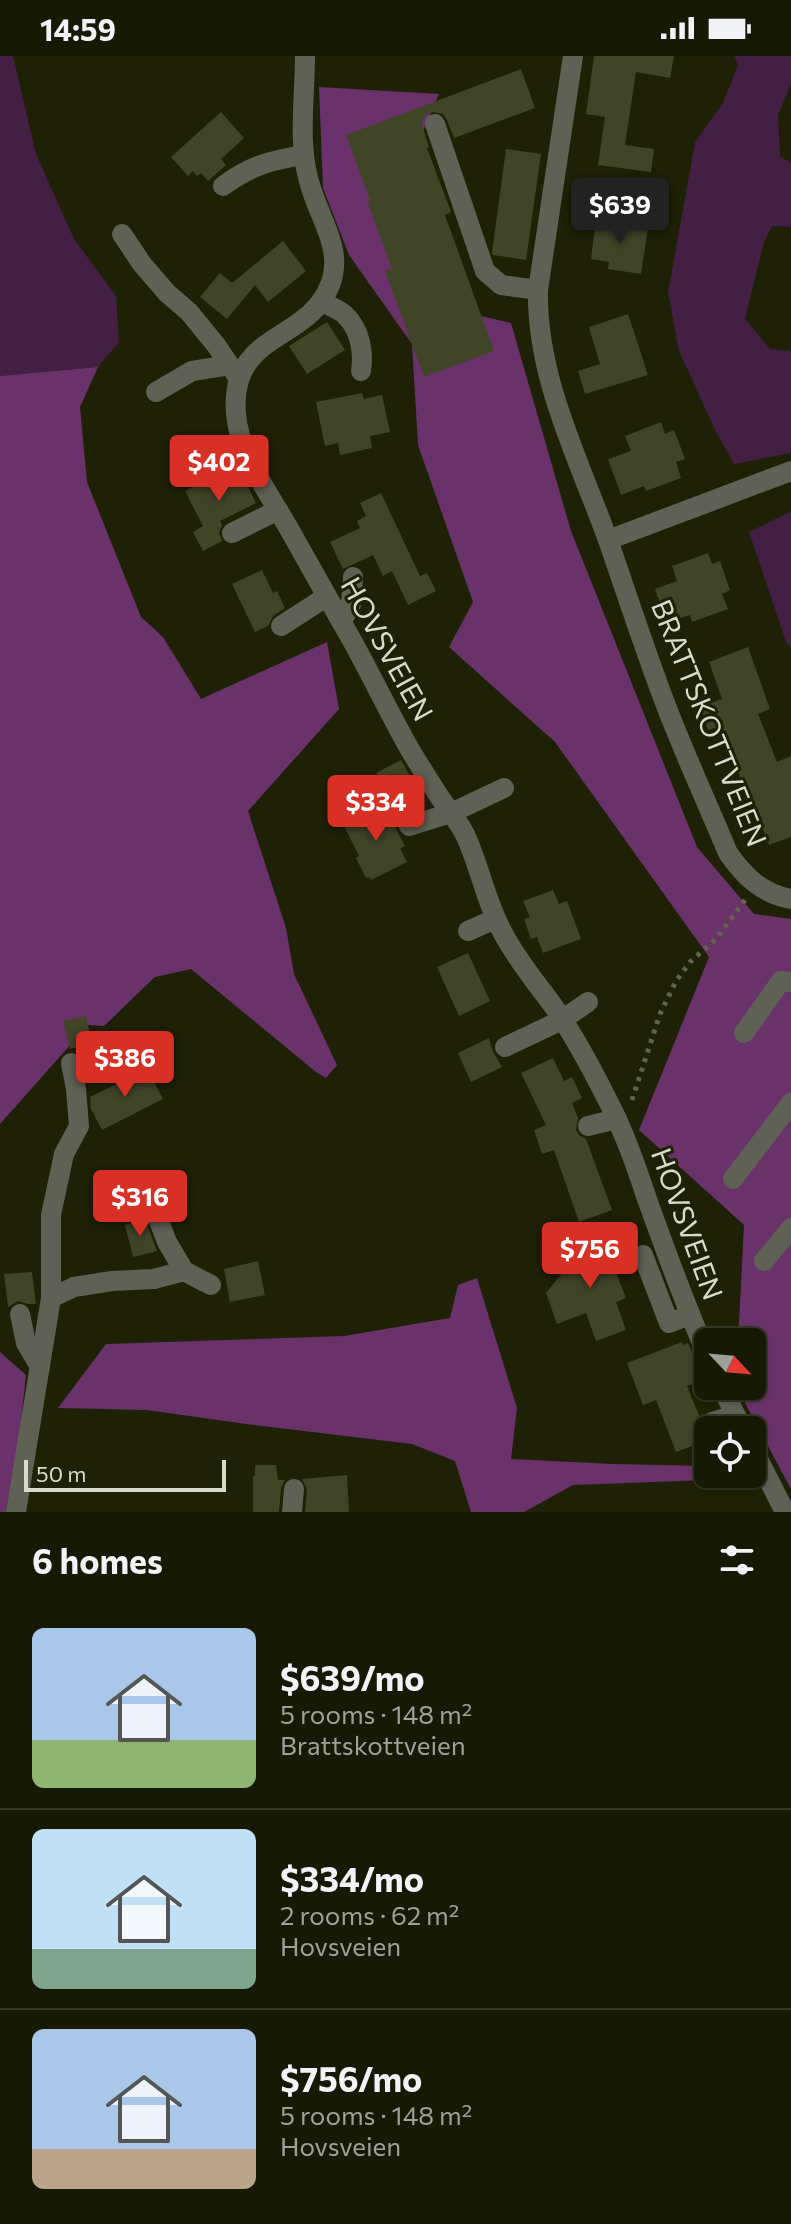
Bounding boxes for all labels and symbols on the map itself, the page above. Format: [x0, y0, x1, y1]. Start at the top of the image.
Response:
pin: $639 [573, 178, 667, 246]
pin: $402 [172, 435, 266, 503]
street label: HOVSVEIEN [334, 571, 441, 726]
street label: BRATTSKOTTVEIEN [645, 594, 775, 851]
pin: $334 [329, 775, 423, 843]
pin: $386 [78, 1031, 172, 1099]
street label: HOVSVEIEN [645, 1143, 731, 1304]
pin: $316 [93, 1170, 187, 1238]
pin: $756 [543, 1222, 637, 1290]
north arrow [694, 1328, 766, 1400]
scale bar [24, 1456, 226, 1492]

